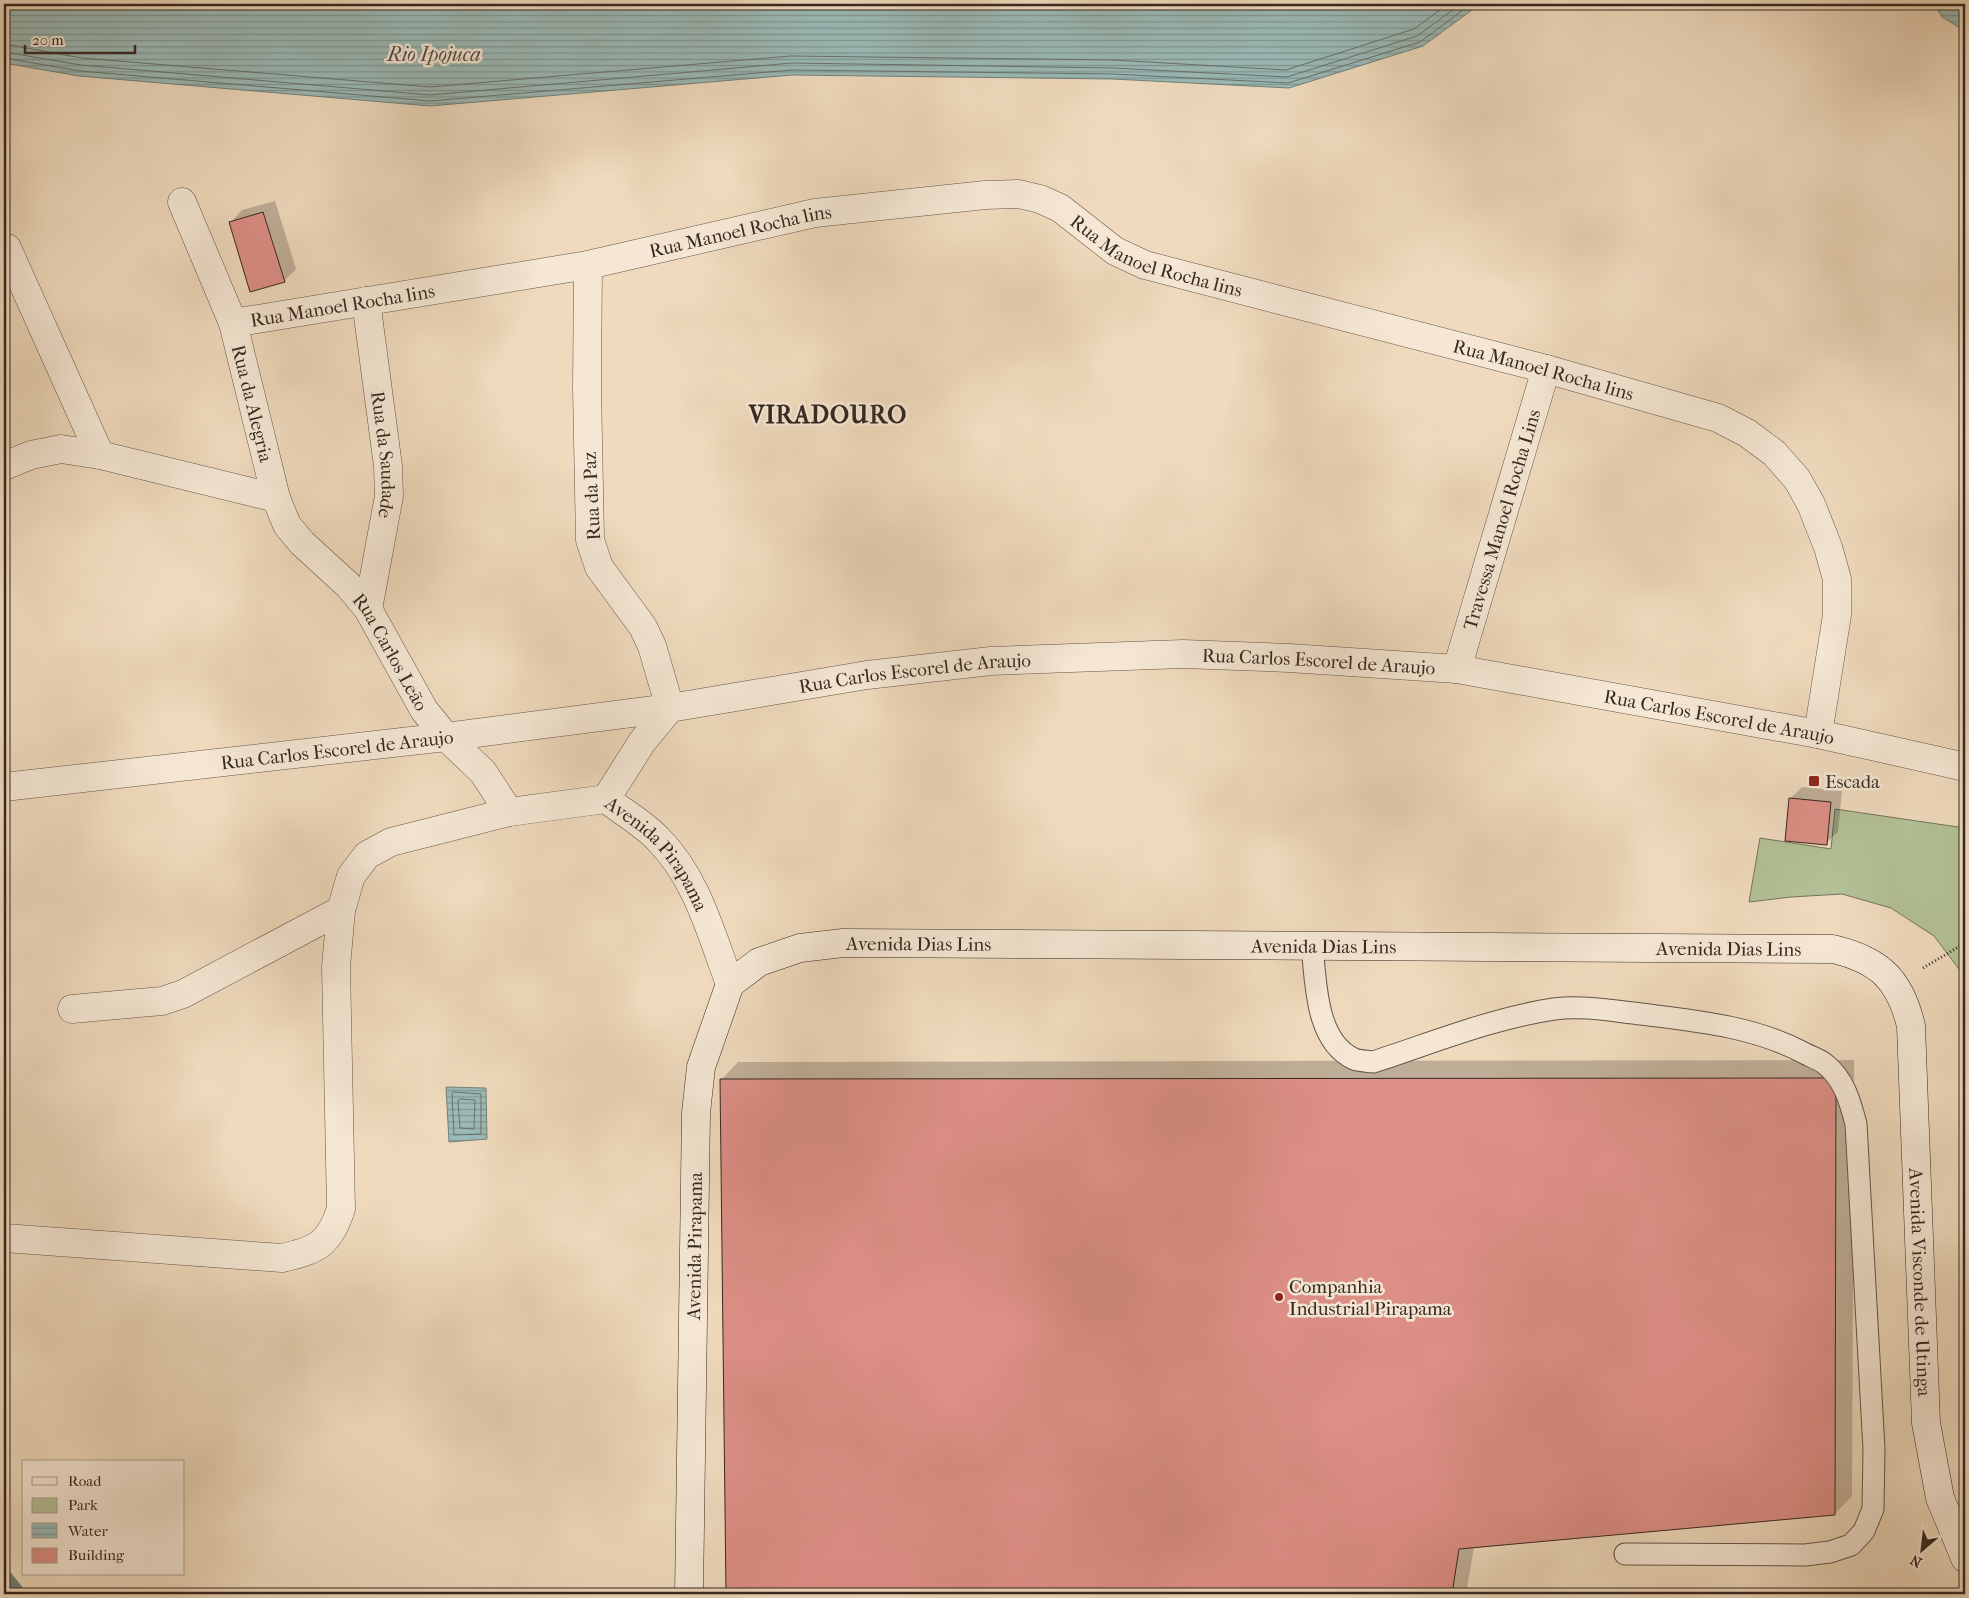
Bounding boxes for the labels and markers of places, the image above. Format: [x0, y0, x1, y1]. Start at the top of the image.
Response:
place label: Escada [1825, 771, 1880, 793]
marker: Escada [1807, 774, 1821, 788]
place label: Companhia Industrial Pirapama [1289, 1276, 1452, 1320]
marker: Companhia Industrial Pirapama [1273, 1291, 1285, 1303]

